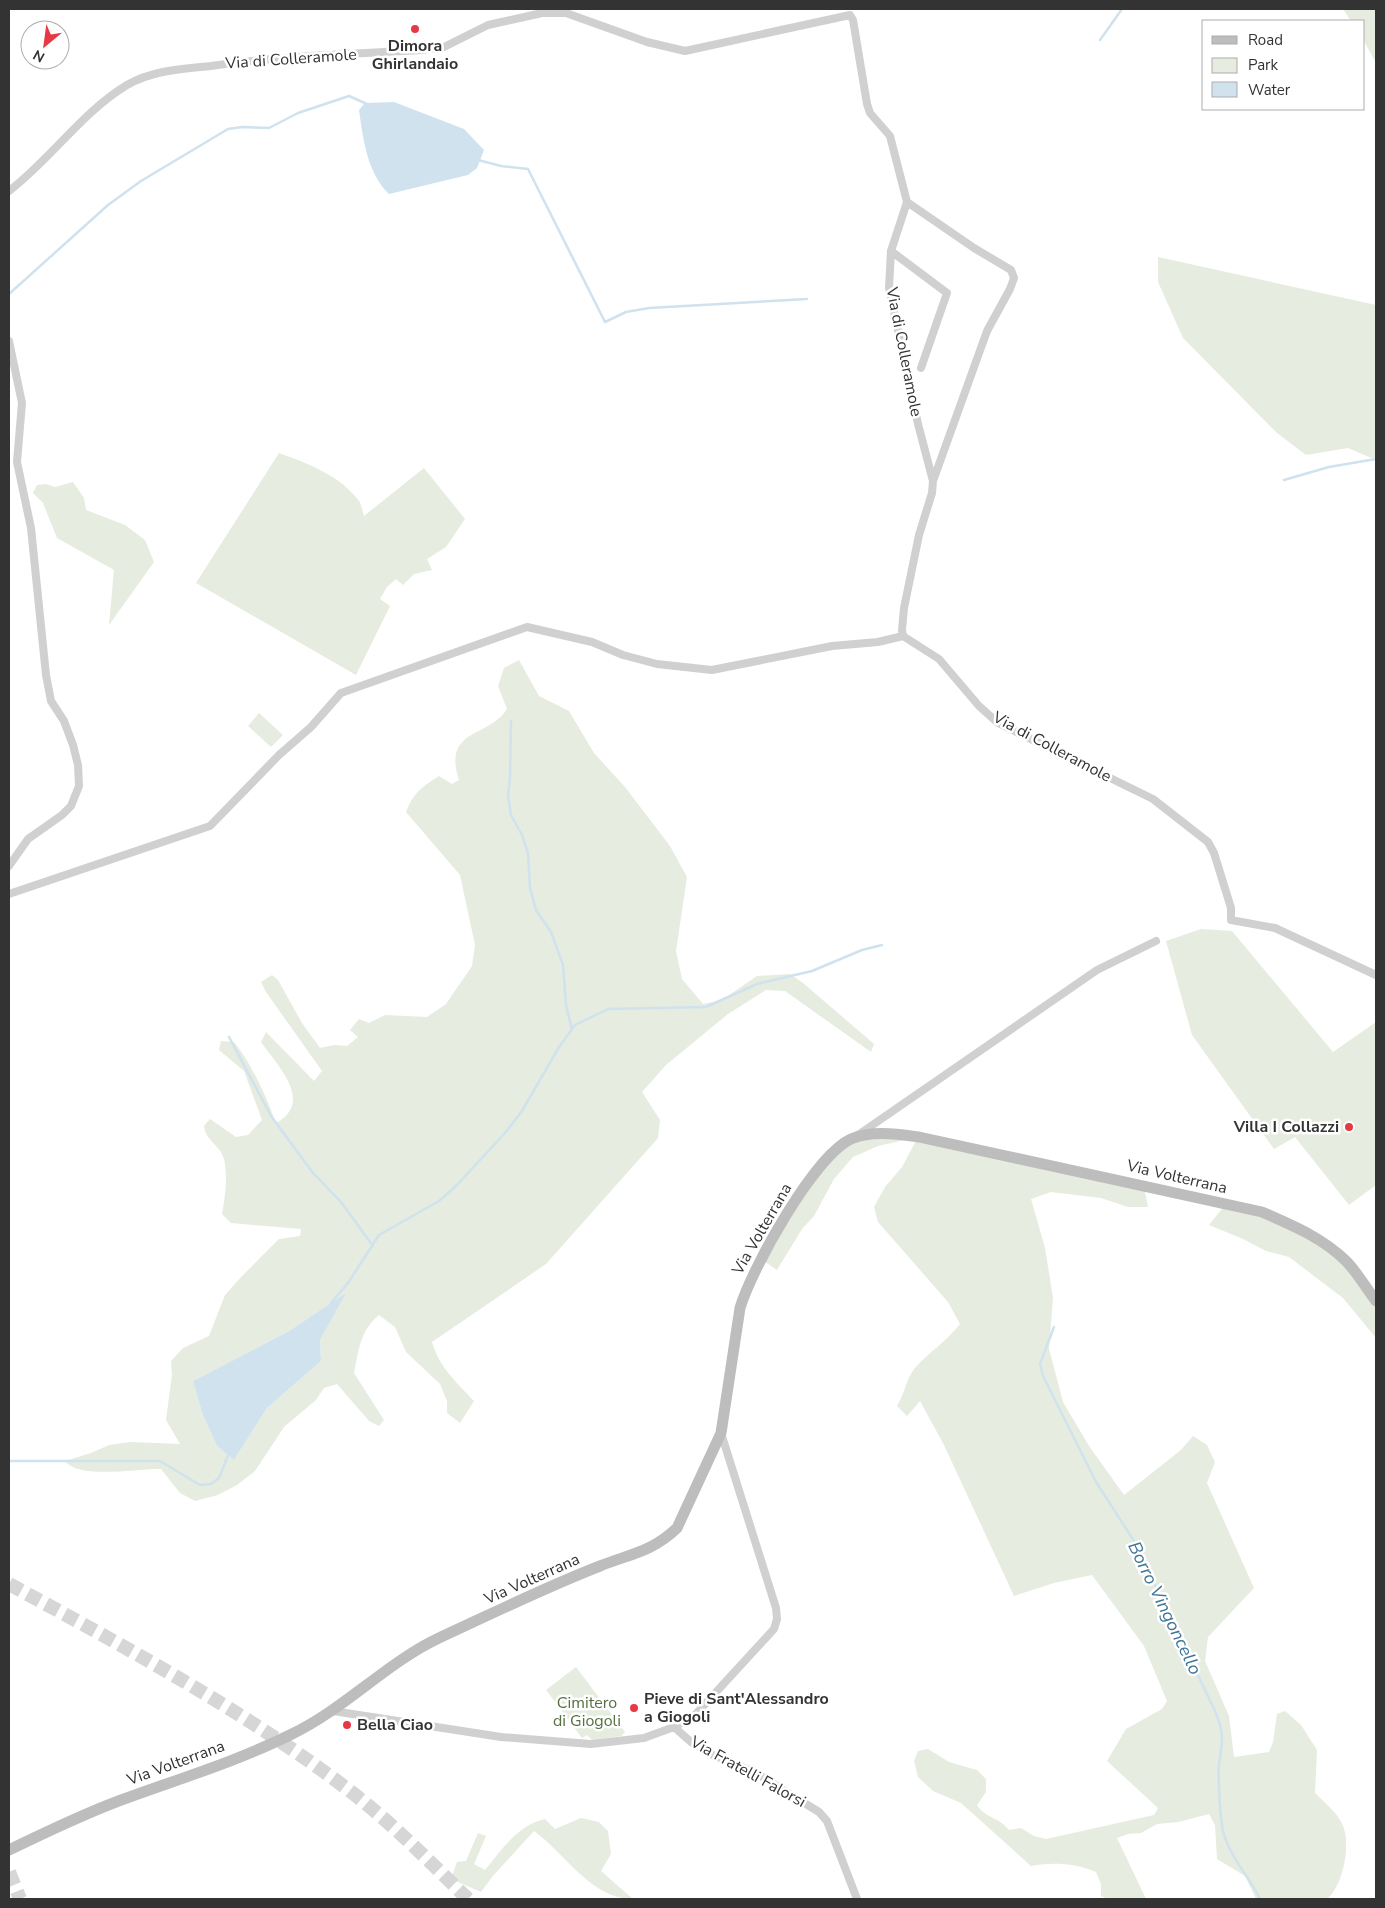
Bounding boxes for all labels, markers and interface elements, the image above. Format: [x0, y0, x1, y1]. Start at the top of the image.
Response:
north arrow [20, 20, 70, 70]
legend [1202, 20, 1365, 110]
marker: Dimora Ghirlandaio [409, 23, 421, 35]
text: Road [1248, 30, 1283, 50]
place label: Dimora Ghirlandaio [372, 35, 458, 75]
street label: Via di Colleramole [224, 43, 357, 75]
text: N [30, 45, 48, 67]
text: Park [1248, 55, 1278, 75]
text: Water [1248, 80, 1291, 100]
street label: Via di Colleramole [880, 284, 927, 419]
street label: Via di Colleramole [988, 706, 1115, 788]
place label: Villa I Collazzi [1233, 1116, 1339, 1138]
marker: Villa I Collazzi [1343, 1121, 1355, 1133]
street label: Via Volterrana [1124, 1155, 1229, 1199]
street label: Via Volterrana [726, 1179, 797, 1280]
water label: Borro Vingoncello [1122, 1537, 1208, 1679]
street label: Via Volterrana [480, 1548, 583, 1610]
place label: Pieve di Sant'Alessandro a Giogoli [644, 1688, 829, 1728]
park label: Cimitero di Giogoli [553, 1692, 621, 1732]
marker: Pieve di Sant'Alessandro a Giogoli [628, 1702, 640, 1714]
place label: Bella Ciao [357, 1714, 433, 1736]
marker: Bella Ciao [341, 1719, 353, 1731]
street label: Via Fratelli Falorsi [685, 1731, 810, 1813]
street label: Via Volterrana [123, 1735, 228, 1791]

